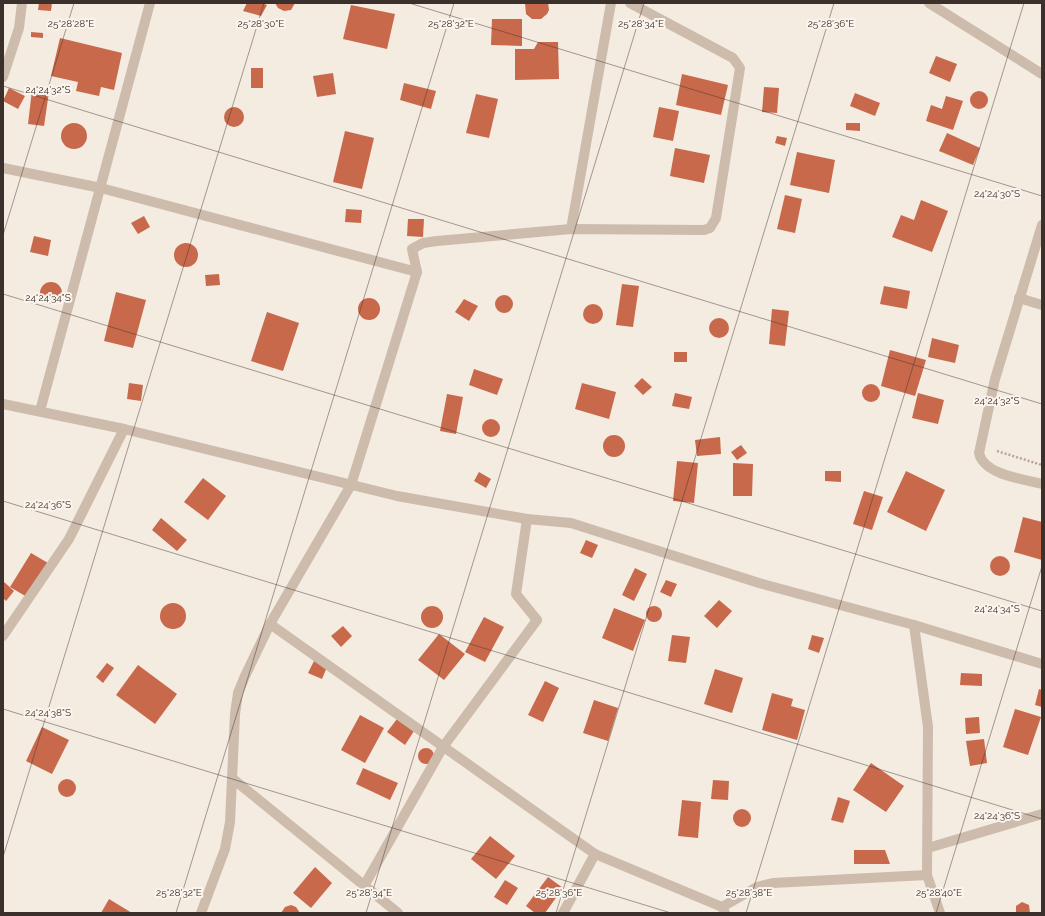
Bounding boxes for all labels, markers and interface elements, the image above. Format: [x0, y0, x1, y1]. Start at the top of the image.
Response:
text: 25°28'28"E [48, 18, 94, 29]
text: 25°28'30"E [238, 18, 284, 29]
text: 25°28'32"E [428, 18, 474, 29]
text: 25°28'34"E [618, 18, 664, 29]
text: 25°28'36"E [808, 18, 854, 29]
text: 24°24'32"S [25, 84, 71, 95]
text: 24°24'30"S [974, 188, 1020, 199]
text: 24°24'34"S [25, 292, 71, 303]
text: 24°24'32"S [974, 395, 1020, 406]
text: 24°24'36"S [25, 499, 71, 510]
text: 24°24'34"S [974, 603, 1020, 614]
text: 24°24'38"S [25, 707, 71, 718]
text: 24°24'36"S [974, 810, 1020, 821]
text: 25°28'32"E [156, 887, 202, 898]
text: 25°28'34"E [346, 887, 392, 898]
text: 25°28'36"E [536, 887, 582, 898]
text: 25°28'38"E [726, 887, 772, 898]
text: 25°28'40"E [916, 887, 962, 898]

